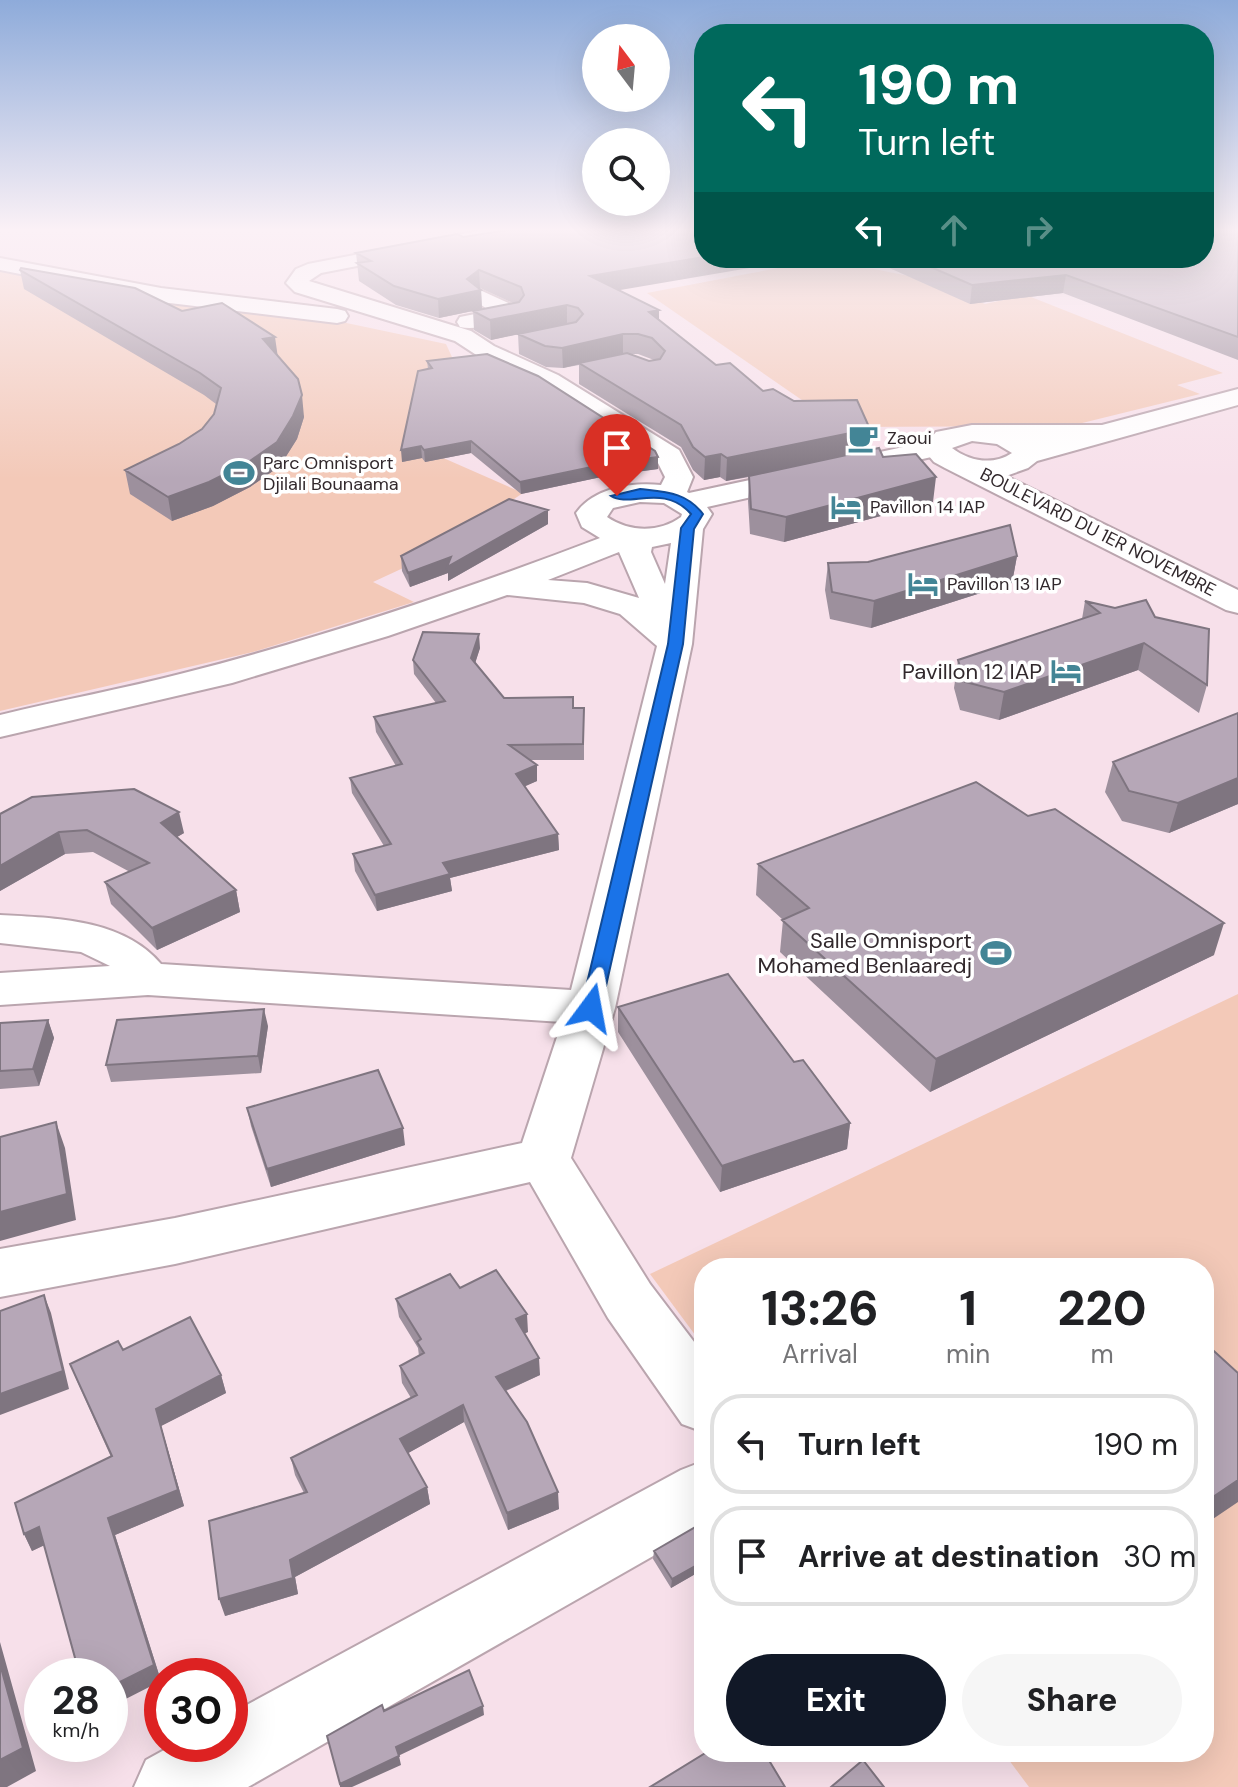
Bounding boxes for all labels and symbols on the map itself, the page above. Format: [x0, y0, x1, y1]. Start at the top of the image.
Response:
north arrow [582, 24, 670, 112]
pin [583, 414, 651, 496]
cafe icon: Zaoui [846, 421, 880, 455]
place label: Zaoui [887, 426, 932, 450]
place label: Parc Omnisport Djilali Bounaama [263, 451, 399, 496]
sports icon: Parc Omnisport Djilali Bounaama [222, 456, 256, 490]
street label: BOULEVARD DU 1ER NOVEMBRE [976, 462, 1220, 602]
hotel icon: Pavillon 14 IAP [829, 490, 863, 524]
place label: Pavillon 14 IAP [870, 495, 985, 519]
hotel icon: Pavillon 13 IAP [906, 567, 940, 601]
place label: Pavillon 13 IAP [947, 572, 1062, 596]
hotel icon: Pavillon 12 IAP [1049, 654, 1083, 688]
place label: Pavillon 12 IAP [902, 657, 1042, 686]
place label: Salle Omnisport Mohamed Benlaaredj [757, 926, 972, 980]
sports icon: Salle Omnisport Mohamed Benlaaredj [979, 936, 1013, 970]
position arrow [549, 966, 633, 1050]
speed limit sign: 30 [144, 1658, 248, 1762]

